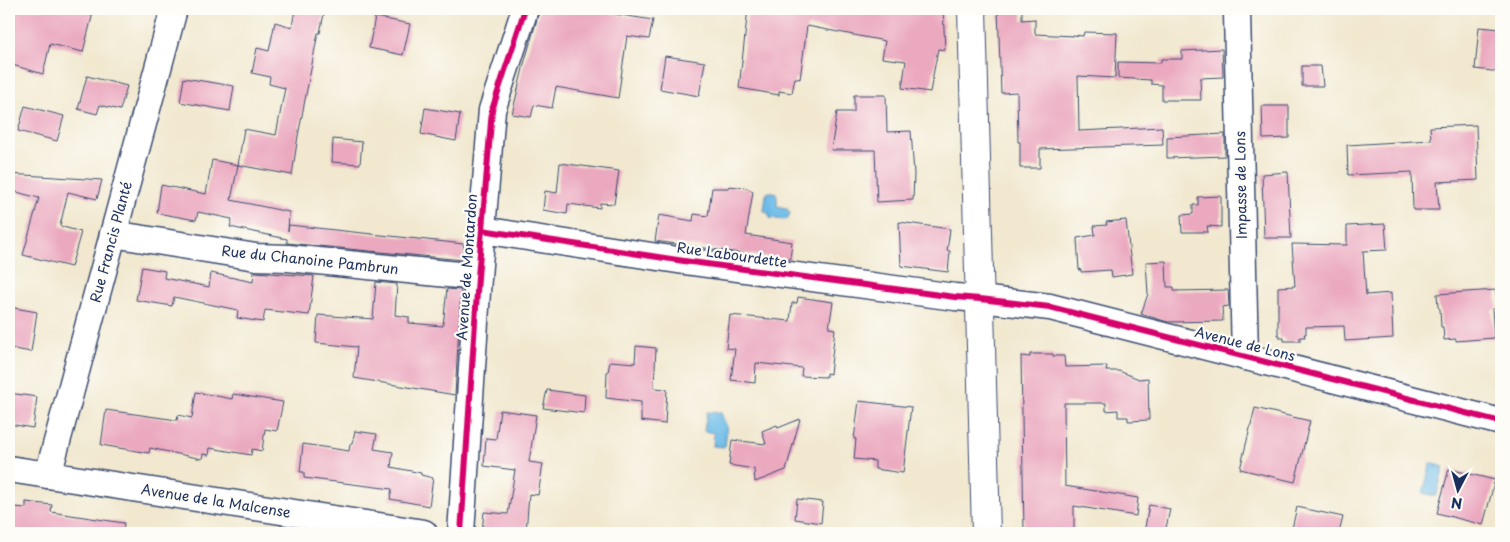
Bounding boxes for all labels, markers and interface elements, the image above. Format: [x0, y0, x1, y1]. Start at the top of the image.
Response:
street label: Impasse de Lons [1229, 131, 1252, 239]
street label: Rue Francis Planté [84, 179, 137, 305]
street label: Avenue de Montardon [451, 193, 482, 341]
street label: Rue Labourdette [676, 236, 788, 273]
street label: Rue du Chanoine Pambrun [220, 240, 400, 279]
street label: Avenue de Lons [1193, 321, 1297, 366]
north arrow [1432, 464, 1482, 514]
street label: Avenue de la Malcense [140, 478, 293, 523]
text: N [1450, 492, 1463, 514]

